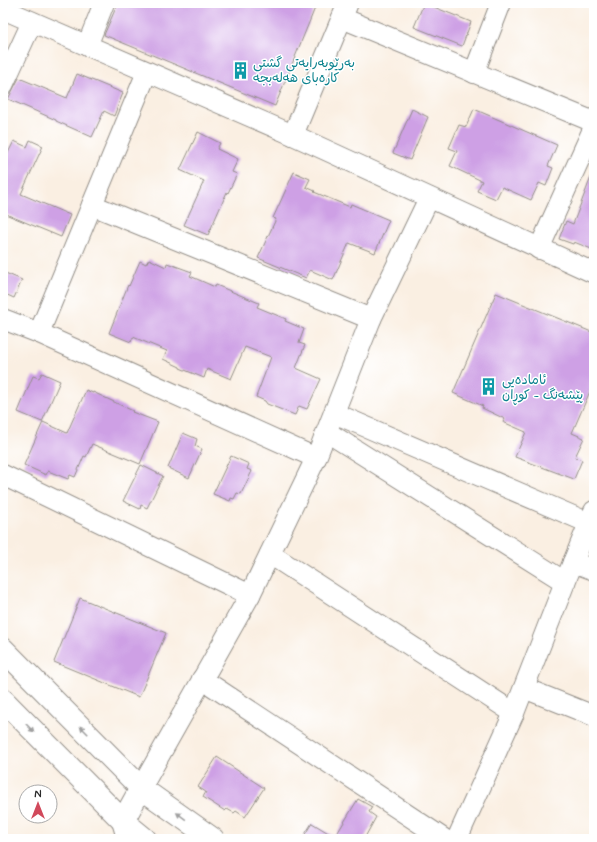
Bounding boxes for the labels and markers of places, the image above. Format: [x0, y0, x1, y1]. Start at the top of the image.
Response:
place label: بەرێوبەرایەتی گشتی کارەبای هەلەبجە [253, 55, 355, 87]
building icon: بەرێوبەرایەتی گشتی کارەبای هەلەبجە [230, 60, 250, 80]
place label: ئامادەیی پێشەنگ - کوڕان [502, 372, 584, 405]
building icon: ئامادەیی پێشەنگ - کوڕان [479, 377, 499, 397]

